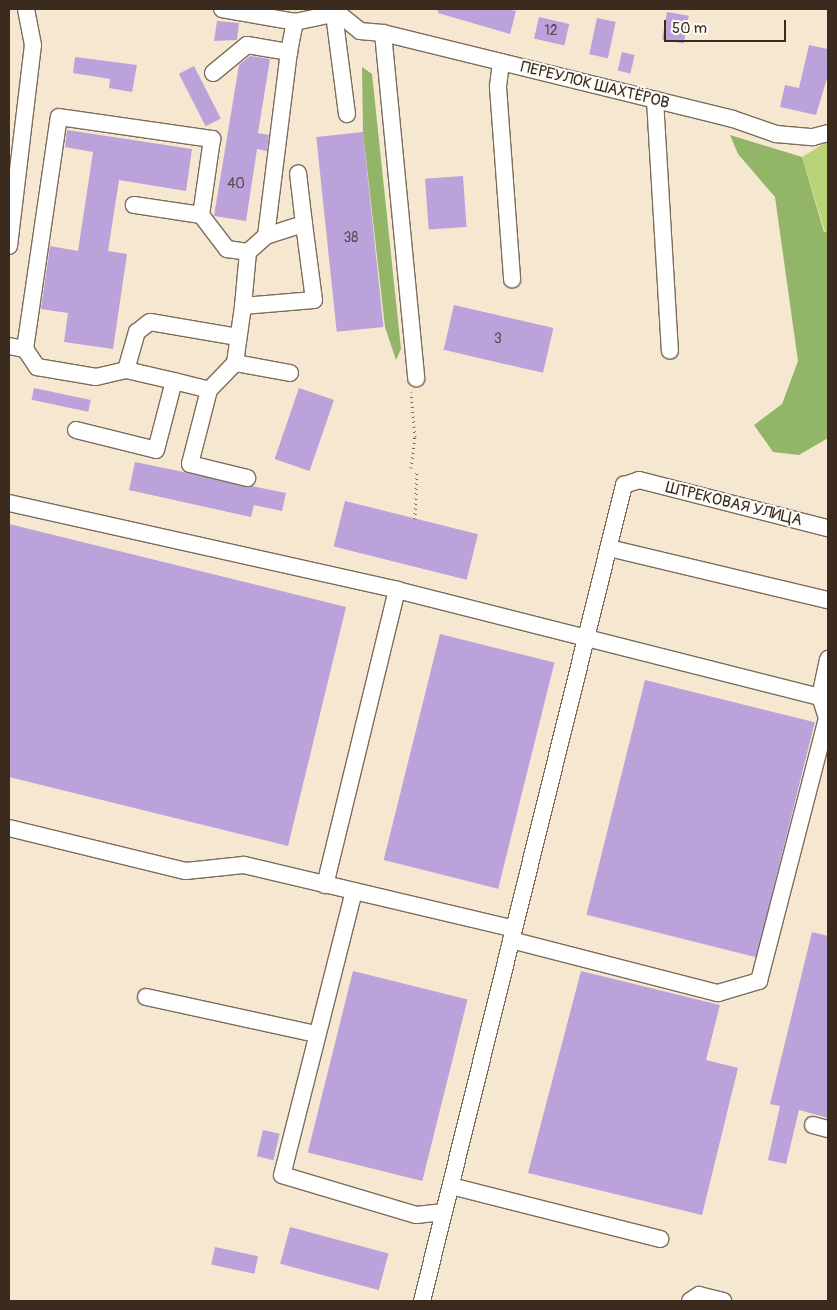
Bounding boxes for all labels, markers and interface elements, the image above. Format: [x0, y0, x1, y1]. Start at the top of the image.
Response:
scale bar [667, 10, 790, 42]
text: 50 m [672, 19, 707, 38]
house number: 12 [544, 23, 558, 39]
street label: ПЕРЕУЛОК ШАХТЁРОВ [519, 57, 671, 113]
house number: 40 [227, 176, 245, 192]
house number: 38 [344, 230, 358, 246]
house number: 3 [494, 331, 502, 347]
street label: ШТРЕКОВАЯ УЛИЦА [664, 478, 804, 530]

